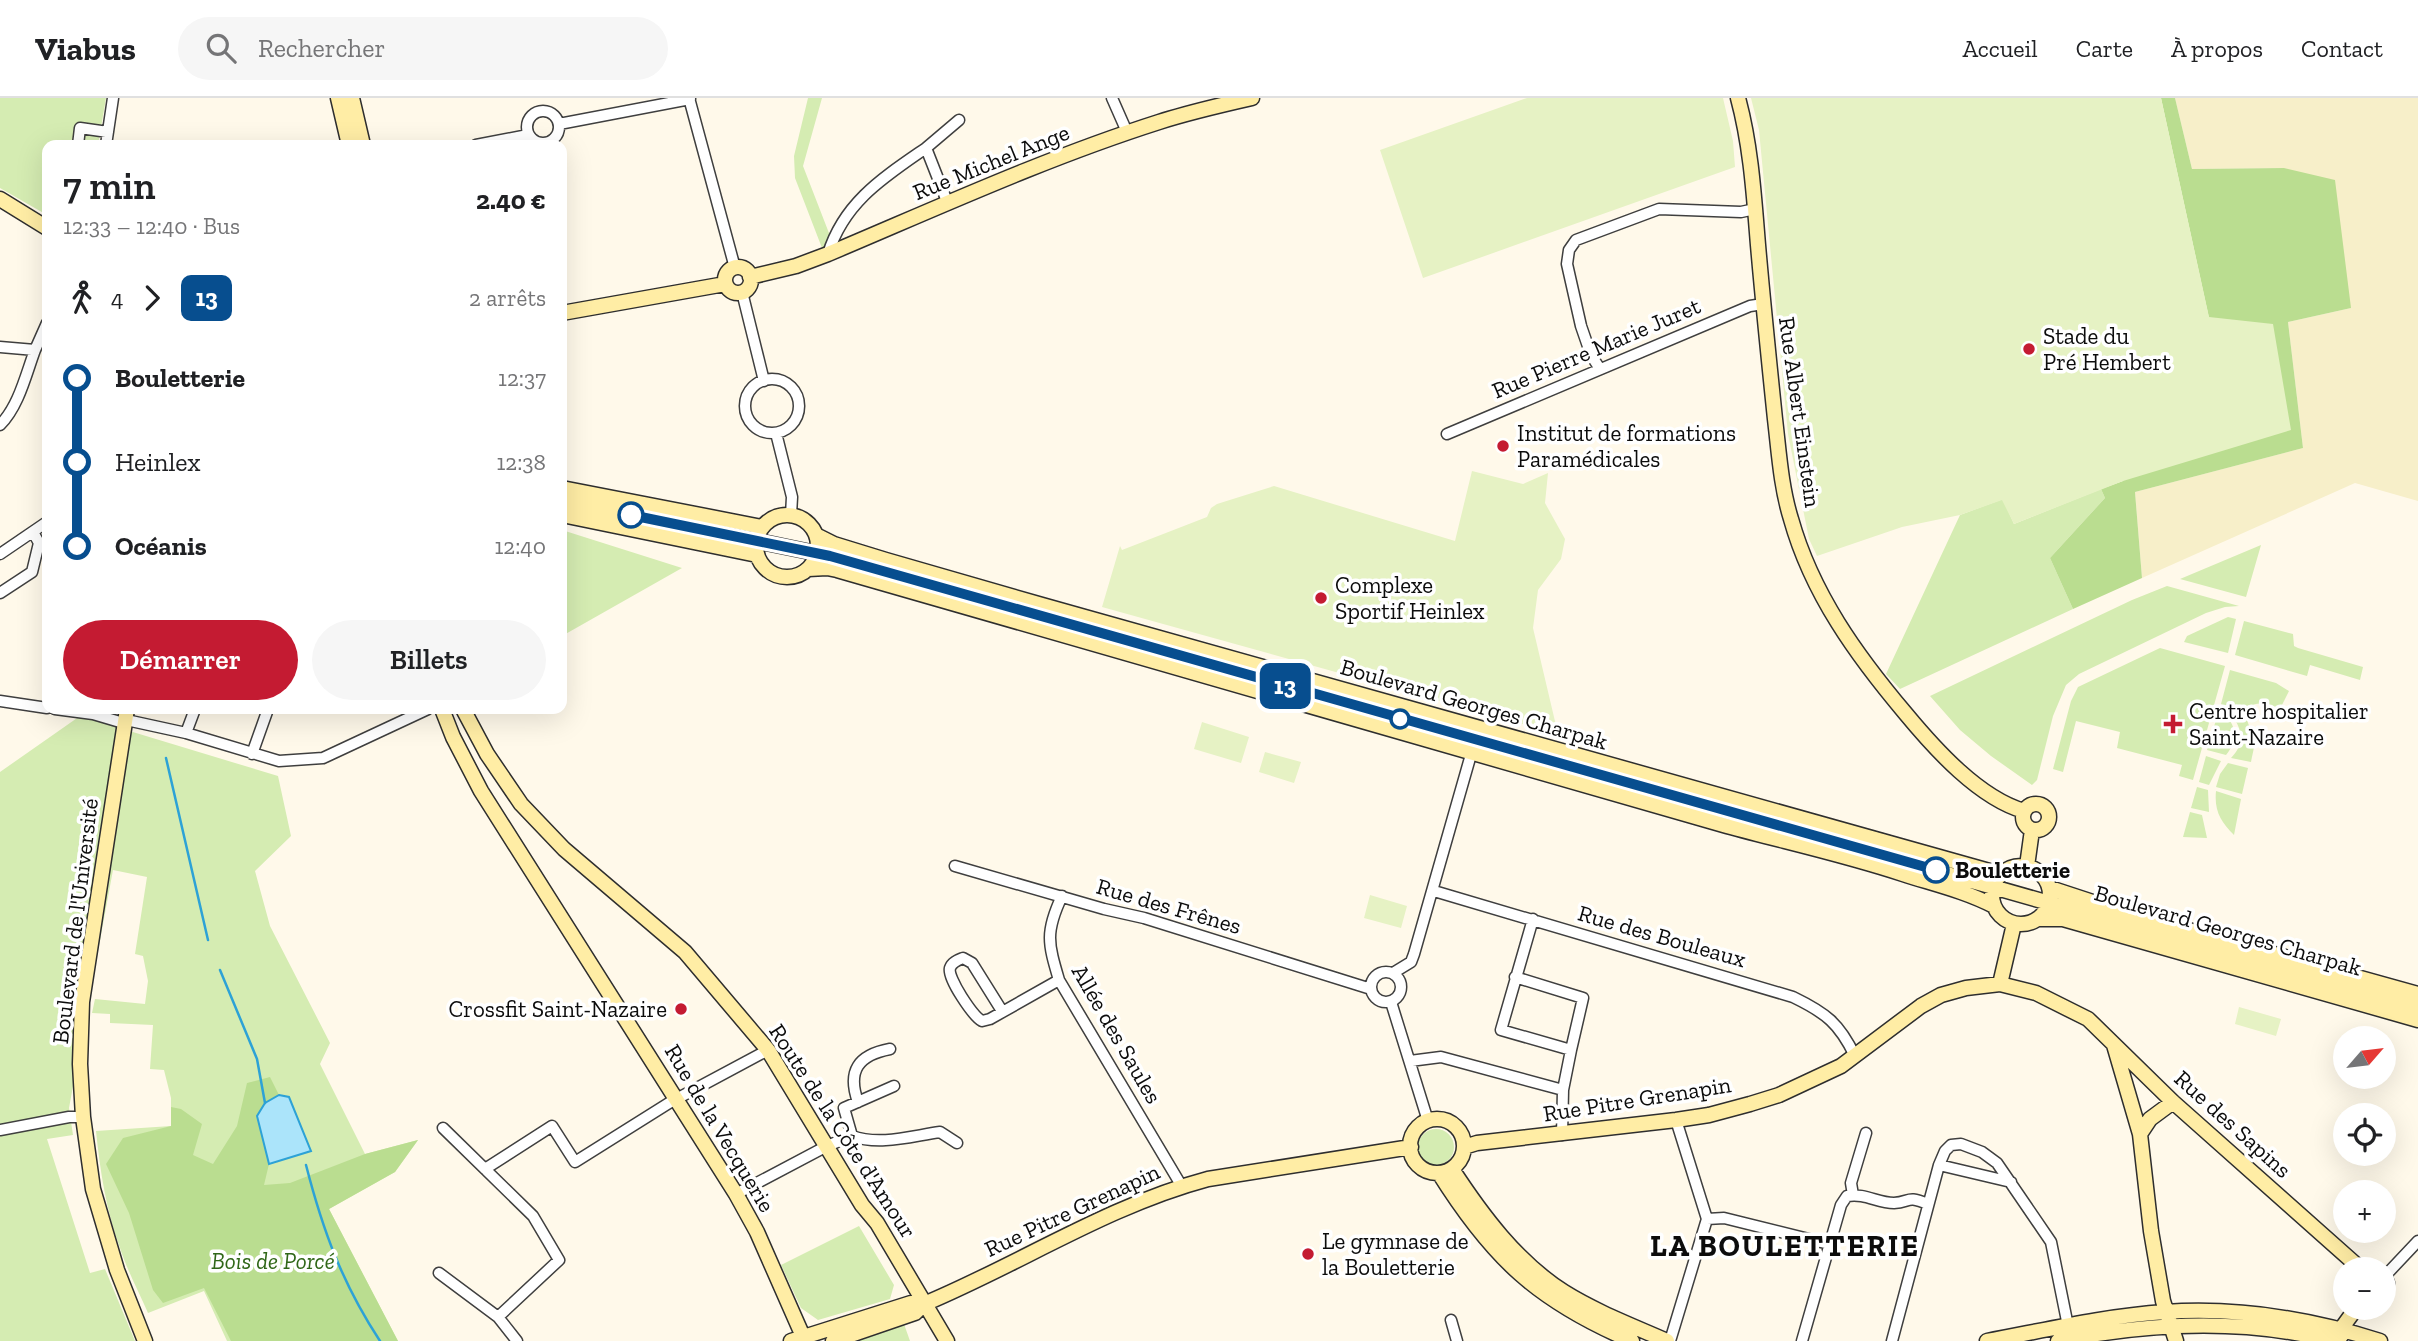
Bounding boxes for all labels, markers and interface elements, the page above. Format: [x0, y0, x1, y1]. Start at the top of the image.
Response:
search box [178, 17, 668, 80]
text: Viabus [35, 29, 136, 68]
icon: search [202, 29, 240, 67]
text: Rechercher [258, 32, 385, 64]
text: Accueil [1962, 34, 2038, 63]
text: Carte [2076, 34, 2133, 63]
text: À propos [2171, 34, 2263, 63]
text: Contact [2301, 34, 2383, 63]
street label: Rue Michel Ange [909, 118, 1073, 206]
text: 7 min [63, 163, 156, 209]
text: 2.40 € [476, 184, 546, 216]
text: 12:33 – 12:40 · Bus [63, 212, 240, 240]
icon: walk [63, 279, 101, 317]
icon: forward [133, 279, 171, 317]
text: 13 [195, 283, 218, 312]
text: 4 [111, 284, 123, 312]
text: 2 arrêts [469, 284, 546, 312]
street label: Rue Pierre Marie Juret [1488, 291, 1705, 405]
street label: Rue Albert Einstein [1773, 315, 1827, 509]
place label: Stade du Pré Hembert [2043, 322, 2171, 376]
marker: Stade du Pré Hembert [2021, 341, 2037, 357]
text: Bouletterie [115, 362, 245, 394]
text: 12:37 [498, 364, 546, 392]
place label: Institut de formations Paramédicales [1517, 419, 1736, 473]
marker: Institut de formations Paramédicales [1495, 438, 1511, 454]
text: Heinlex [115, 446, 201, 478]
text: 12:38 [497, 448, 546, 476]
unlabelled marker [618, 502, 644, 528]
text: Océanis [115, 530, 207, 562]
text: 12:40 [495, 532, 546, 560]
place label: Complexe Sportif Heinlex [1335, 571, 1485, 625]
marker: Complexe Sportif Heinlex [1313, 590, 1329, 606]
button: Démarrer [63, 620, 298, 700]
button: Billets [312, 620, 546, 700]
street label: Boulevard Georges Charpak [1337, 652, 1611, 756]
line badge: 13 [1254, 663, 1316, 709]
text: 13 [1274, 671, 1296, 700]
place label: Centre hospitalier Saint-Nazaire [2189, 697, 2369, 751]
unlabelled marker [1390, 709, 1410, 729]
marker: Centre hospitalier Saint-Nazaire [2163, 714, 2183, 734]
street label: Boulevard de l'Université [46, 797, 104, 1045]
place label: Bouletterie [1955, 856, 2070, 884]
marker: Bouletterie [1923, 857, 1949, 883]
street label: Rue des Frênes [1093, 872, 1245, 940]
street label: Boulevard Georges Charpak [2091, 878, 2365, 982]
street label: Rue des Bouleaux [1575, 899, 1749, 973]
street label: Allée des Saules [1066, 959, 1168, 1109]
place label: Crossfit Saint-Nazaire [449, 995, 667, 1023]
marker: Crossfit Saint-Nazaire [673, 1001, 689, 1017]
street label: Route de la Côte d'Amour [763, 1019, 923, 1243]
north arrow [2333, 1026, 2396, 1088]
map controls [2333, 1026, 2396, 1320]
street label: Rue de la Vecquerie [659, 1039, 781, 1217]
street label: Rue des Sapins [2169, 1064, 2297, 1184]
street label: Rue Pitre Grenapin [1541, 1070, 1733, 1128]
button: locate [2333, 1103, 2396, 1166]
street label: Rue Pitre Grenapin [980, 1157, 1164, 1263]
button: + [2333, 1180, 2396, 1243]
place label: Le gymnase de la Bouletterie [1322, 1227, 1469, 1281]
district label: LA BOULETTERIE [1650, 1228, 1920, 1264]
marker: Le gymnase de la Bouletterie [1300, 1246, 1316, 1262]
park label: Bois de Porcé [211, 1247, 335, 1275]
button: − [2333, 1257, 2396, 1320]

